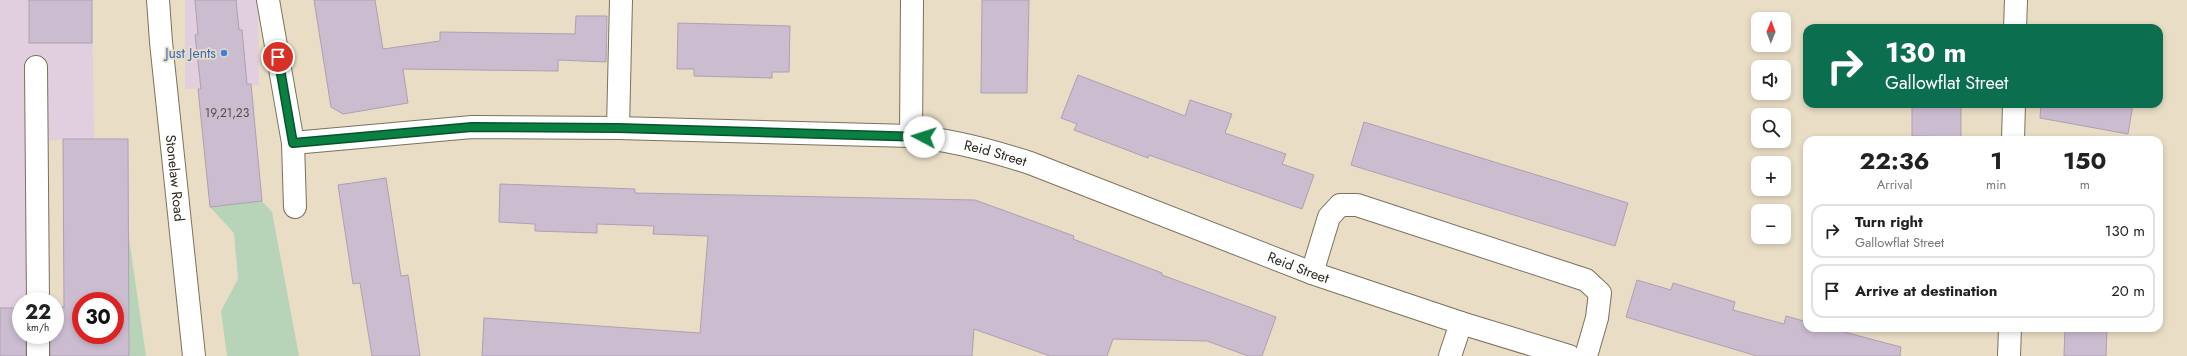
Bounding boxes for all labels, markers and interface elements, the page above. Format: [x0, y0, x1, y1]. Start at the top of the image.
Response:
north arrow [1751, 12, 1791, 52]
map controls [1751, 12, 1791, 244]
text: 130 m [1885, 32, 1967, 73]
pin [261, 40, 295, 74]
icon: right [1819, 40, 1871, 92]
place label: Just Jents [163, 43, 216, 63]
icon: arrive [267, 46, 289, 68]
marker: Just Jents [219, 48, 229, 58]
button: sound [1751, 60, 1791, 100]
text: Gallowflat Street [1885, 70, 2008, 96]
house number: 19,21,23 [205, 104, 250, 122]
button: search [1751, 108, 1791, 148]
position arrow [903, 116, 945, 158]
street label: Stonelaw Road [161, 134, 190, 223]
street label: Reid Street [962, 135, 1030, 171]
text: 22:36 [1859, 143, 1930, 178]
text: 1 [1990, 143, 2002, 178]
text: 150 [2063, 143, 2107, 178]
button: + [1751, 156, 1791, 196]
text: Arrival [1877, 175, 1912, 194]
text: min [1986, 175, 2006, 194]
text: m [2080, 175, 2090, 194]
button: − [1751, 204, 1791, 244]
text: Turn right [1855, 211, 1923, 233]
icon: right [1821, 220, 1843, 242]
text: 130 m [2105, 220, 2145, 242]
text: Gallowflat Street [1855, 233, 1944, 252]
street label: Reid Street [1265, 247, 1332, 288]
icon: arrive [1821, 280, 1843, 302]
text: Arrive at destination [1855, 280, 1997, 302]
text: 20 m [2111, 280, 2145, 302]
speed limit sign: 30 [72, 292, 124, 344]
text: 22 [25, 298, 51, 327]
text: km/h [27, 320, 49, 335]

